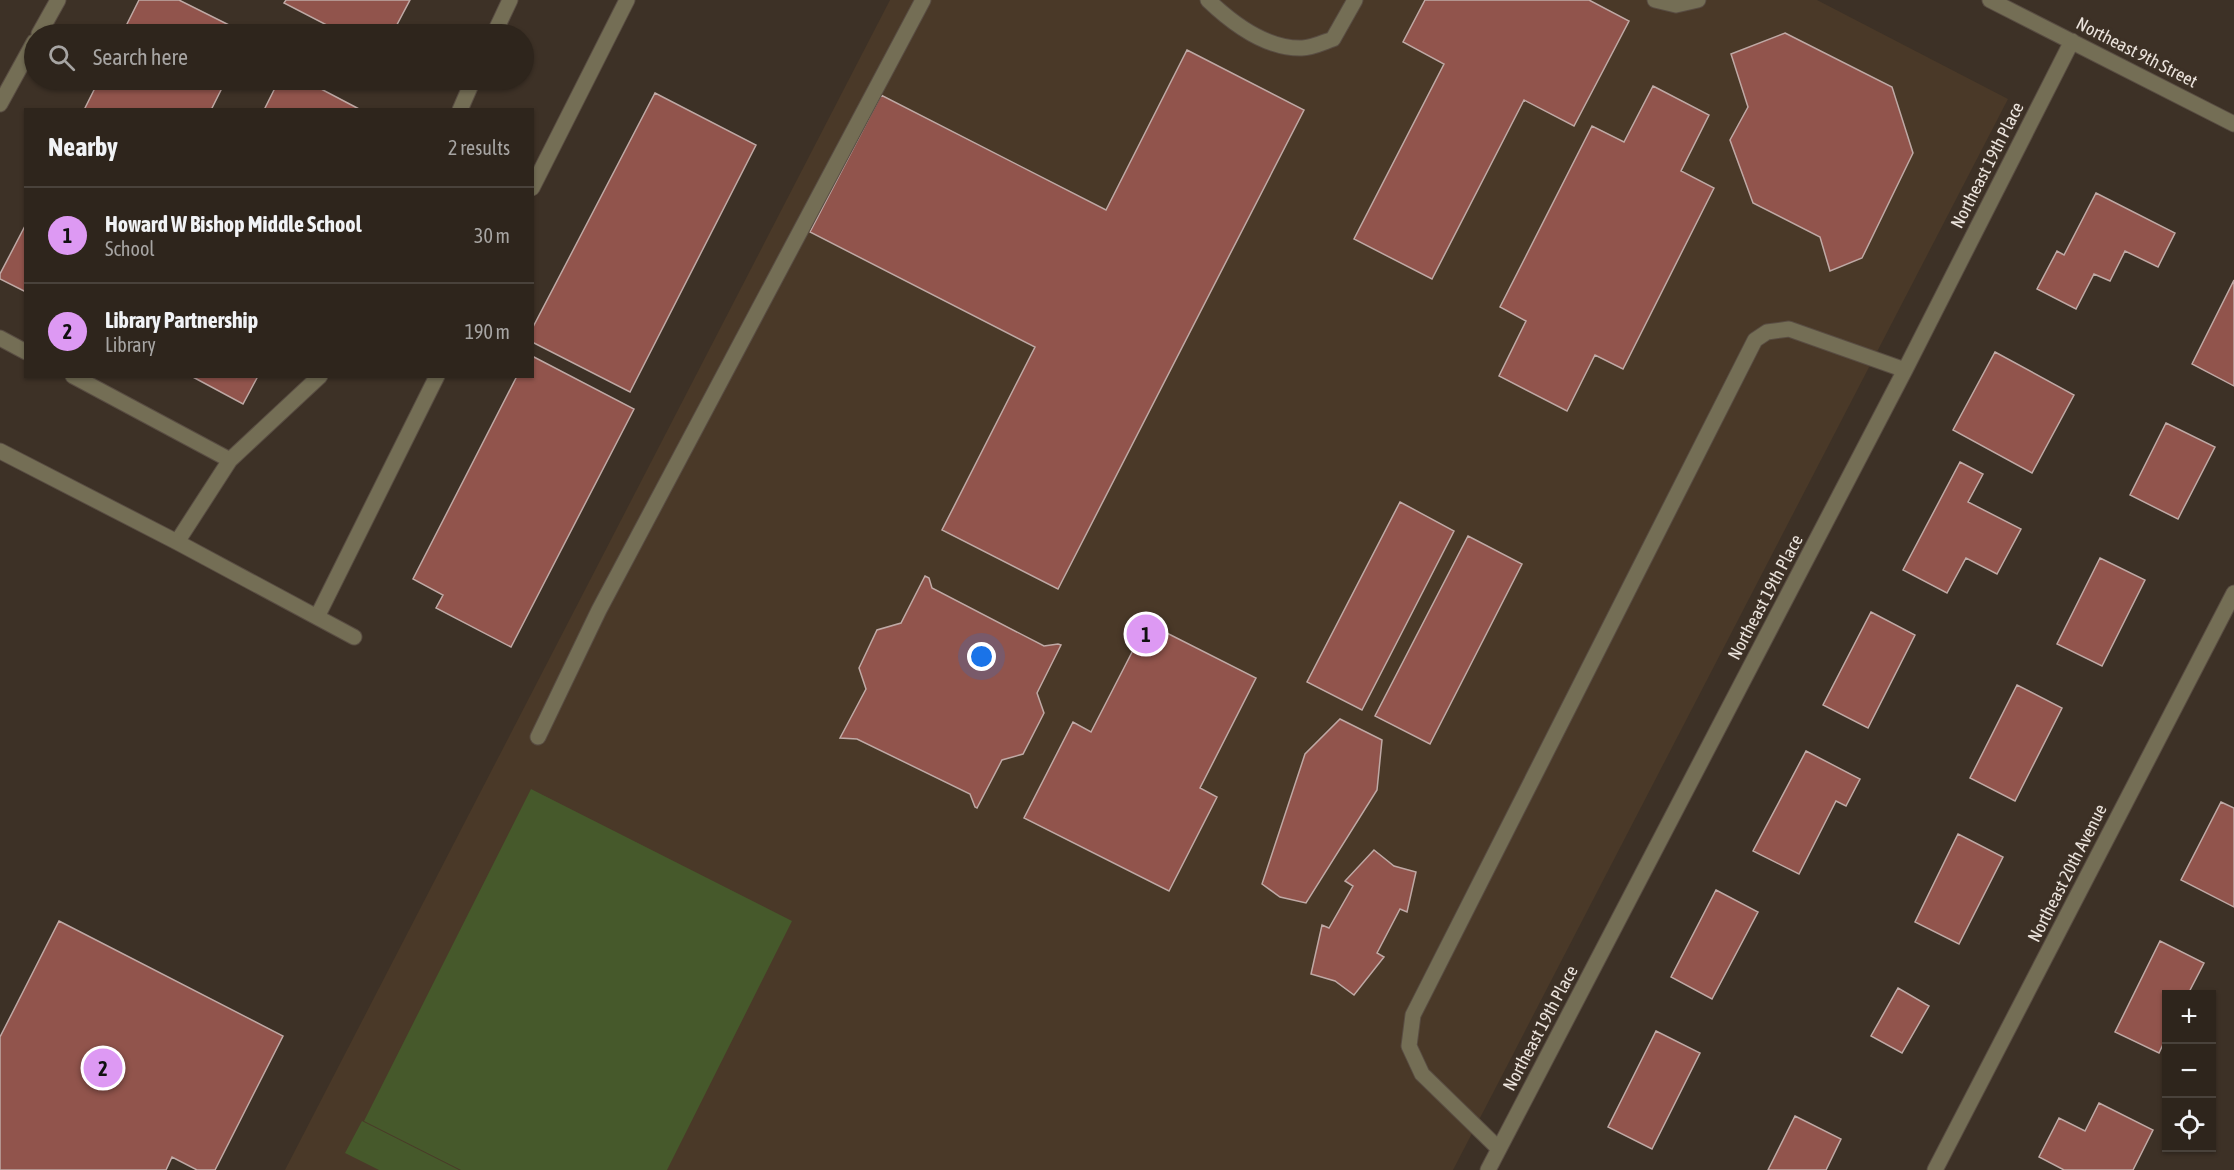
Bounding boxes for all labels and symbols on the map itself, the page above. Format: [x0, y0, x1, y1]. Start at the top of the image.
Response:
street label: Northeast 9th Street [2073, 12, 2201, 92]
street label: Northeast 19th Place [1946, 98, 2028, 232]
street label: Northeast 19th Place [1723, 531, 1807, 663]
pin: 1 [1126, 612, 1166, 656]
your location [967, 642, 996, 671]
street label: Northeast 20th Avenue [2023, 801, 2111, 945]
street label: Northeast 19th Place [1498, 962, 1582, 1094]
pin: 2 [84, 1046, 122, 1090]

